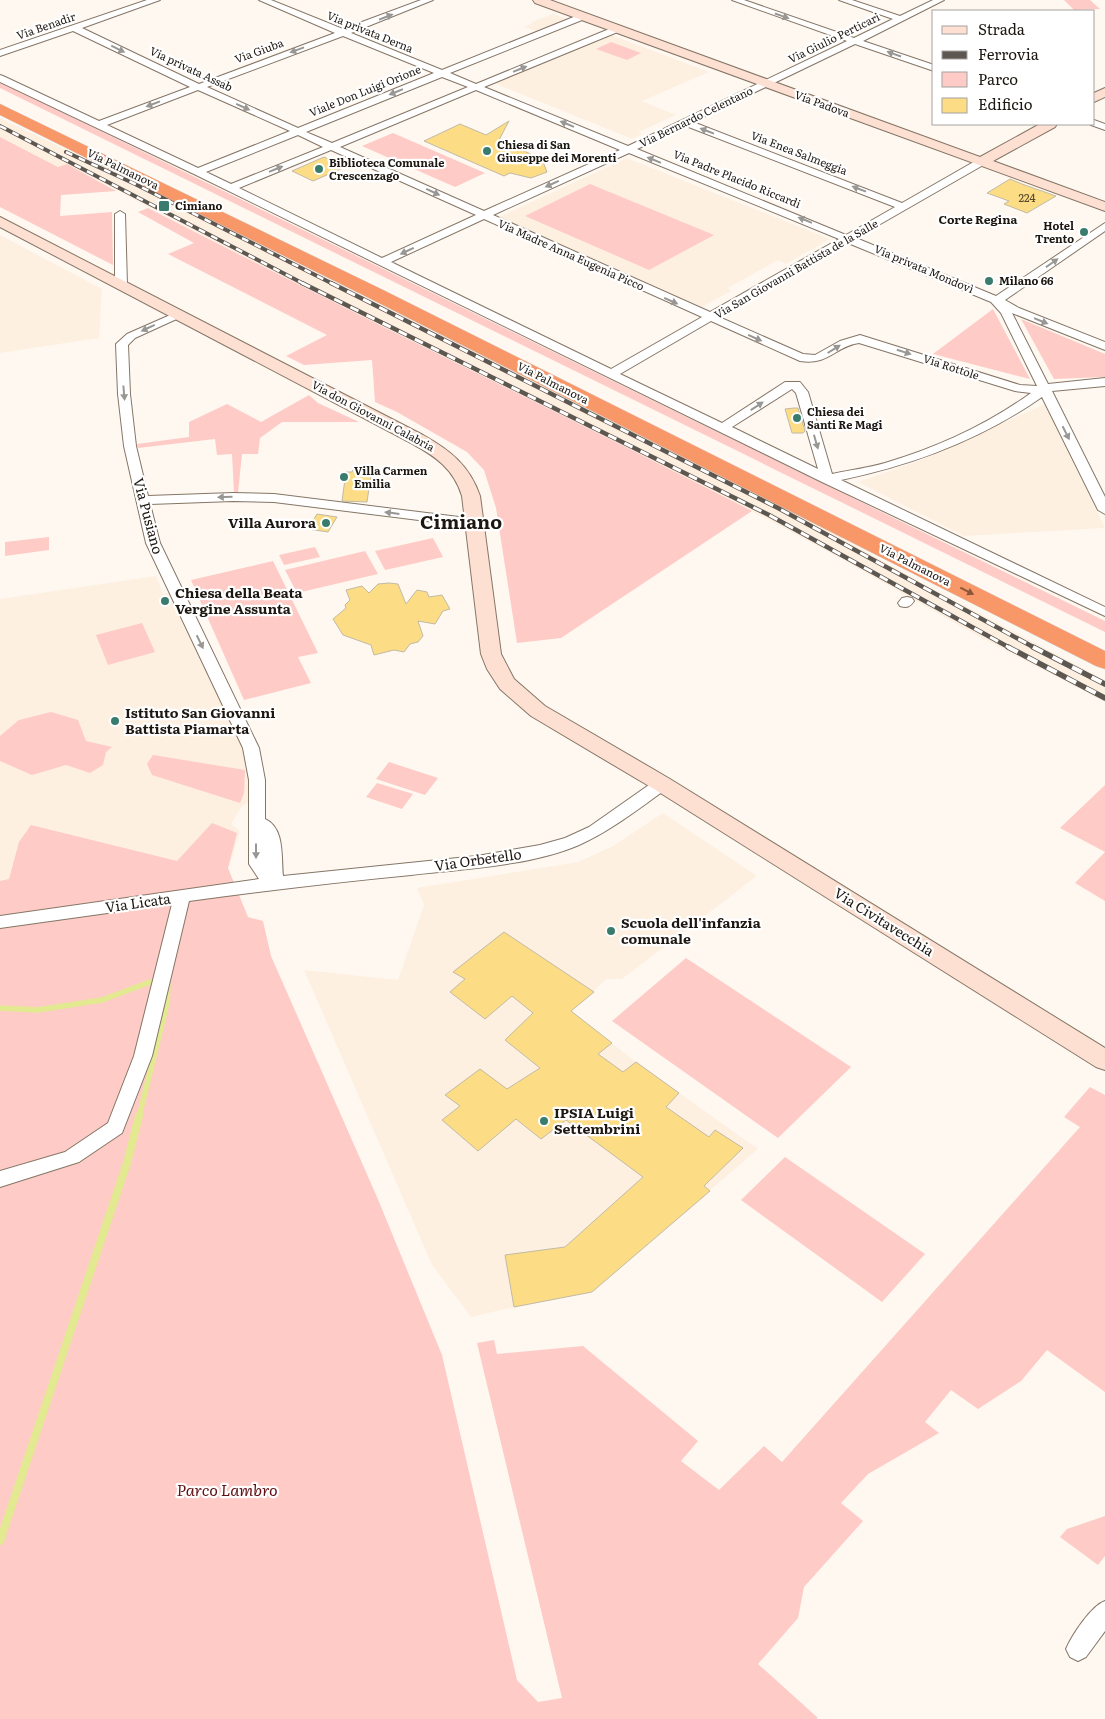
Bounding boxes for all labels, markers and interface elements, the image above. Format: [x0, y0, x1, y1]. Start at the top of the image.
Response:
street label: Via privata Derna [325, 6, 416, 56]
street label: Via Benadir [14, 7, 78, 43]
street label: Via Giulio Perticari [785, 8, 882, 66]
legend [932, 10, 1095, 125]
one-way arrow [379, 12, 393, 20]
one-way arrow [775, 12, 790, 20]
text: Strada [978, 17, 1026, 40]
street label: Via Giuba [232, 34, 285, 66]
street label: Via privata Assab [147, 42, 236, 94]
text: Ferrovia [978, 42, 1040, 65]
one-way arrow [111, 45, 125, 53]
one-way arrow [290, 47, 305, 54]
one-way arrow [886, 50, 901, 57]
street label: Viale Don Luigi Orione [306, 60, 423, 120]
one-way arrow [513, 64, 527, 72]
text: Parco [978, 67, 1018, 90]
street label: Via Bernardo Celentano [636, 82, 755, 151]
street label: Via Padova [793, 86, 852, 120]
one-way arrow [389, 89, 404, 96]
text: Edificio [978, 92, 1033, 115]
one-way arrow [146, 101, 160, 109]
one-way arrow [236, 103, 250, 111]
one-way arrow [560, 120, 574, 128]
street label: Via Enea Salmeggia [749, 126, 850, 178]
one-way arrow [699, 127, 714, 135]
place label: Chiesa di San Giuseppe dei Morenti [497, 136, 617, 165]
street label: Via Palmanova [85, 144, 162, 192]
marker: Chiesa di San Giuseppe dei Morenti [481, 145, 493, 157]
street label: Via Padre Placido Riccardi [671, 145, 804, 211]
place label: Biblioteca Comunale Crescenzago [329, 154, 444, 183]
one-way arrow [647, 155, 661, 163]
marker: Biblioteca Comunale Crescenzago [313, 163, 325, 175]
one-way arrow [269, 165, 284, 173]
one-way arrow [545, 181, 559, 189]
one-way arrow [852, 185, 866, 193]
one-way arrow [426, 188, 440, 196]
house number: 224 [1018, 189, 1036, 205]
place label: Cimiano [175, 197, 223, 213]
marker: Cimiano [157, 199, 171, 213]
district label: Corte Regina [938, 210, 1018, 228]
street label: Via San Giovanni Battista de la Salle [711, 214, 881, 322]
street label: Via Madre Anna Eugenia Picco [496, 215, 647, 294]
one-way arrow [798, 216, 812, 224]
place label: Hotel Trento [1035, 217, 1074, 246]
marker: Hotel Trento [1078, 226, 1090, 238]
street label: Via privata Mondovì [872, 240, 977, 296]
one-way arrow [400, 246, 415, 255]
one-way arrow [1045, 258, 1059, 268]
place label: Milano 66 [999, 272, 1054, 288]
marker: Milano 66 [983, 275, 995, 287]
one-way arrow [664, 296, 679, 305]
one-way arrow [1034, 317, 1048, 325]
one-way arrow [141, 324, 155, 332]
one-way arrow [748, 334, 762, 342]
one-way arrow [827, 345, 840, 354]
one-way arrow [897, 348, 912, 356]
street label: Via Rottole [921, 349, 982, 383]
street label: Via Palmanova [515, 357, 592, 407]
street label: Via don Giovanni Calabria [309, 376, 438, 454]
one-way arrow [120, 386, 128, 402]
one-way arrow [750, 401, 763, 410]
place label: Chiesa dei Santi Re Magi [807, 403, 882, 432]
marker: Chiesa dei Santi Re Magi [791, 412, 803, 424]
one-way arrow [1062, 426, 1070, 440]
one-way arrow [813, 435, 821, 450]
place label: Villa Carmen Emilia [354, 462, 428, 491]
marker: Villa Carmen Emilia [338, 471, 350, 483]
street label: Via Pusiano [129, 475, 169, 556]
one-way arrow [217, 494, 233, 502]
district label: Cimiano [420, 507, 502, 535]
one-way arrow [384, 508, 400, 516]
place label: Villa Aurora [228, 512, 317, 532]
marker: Villa Aurora [320, 517, 332, 529]
street label: Via Palmanova [877, 539, 954, 589]
place label: Chiesa della Beata Vergine Assunta [175, 582, 304, 618]
one-way arrow [960, 587, 975, 596]
marker: Chiesa della Beata Vergine Assunta [159, 595, 171, 607]
one-way arrow [196, 635, 204, 649]
place label: Istituto San Giovanni Battista Piamarta [125, 702, 275, 738]
marker: Istituto San Giovanni Battista Piamarta [109, 715, 121, 727]
one-way arrow [252, 843, 260, 859]
street label: Via Orbetello [433, 843, 523, 875]
street label: Via Civitavecchia [831, 882, 939, 960]
street label: Via Licata [104, 887, 172, 916]
place label: Scuola dell'infanzia comunale [621, 912, 762, 948]
marker: Scuola dell'infanzia comunale [605, 925, 617, 937]
place label: IPSIA Luigi Settembrini [554, 1102, 640, 1138]
marker: IPSIA Luigi Settembrini [538, 1115, 550, 1127]
park label: Parco Lambro [176, 1477, 278, 1501]

